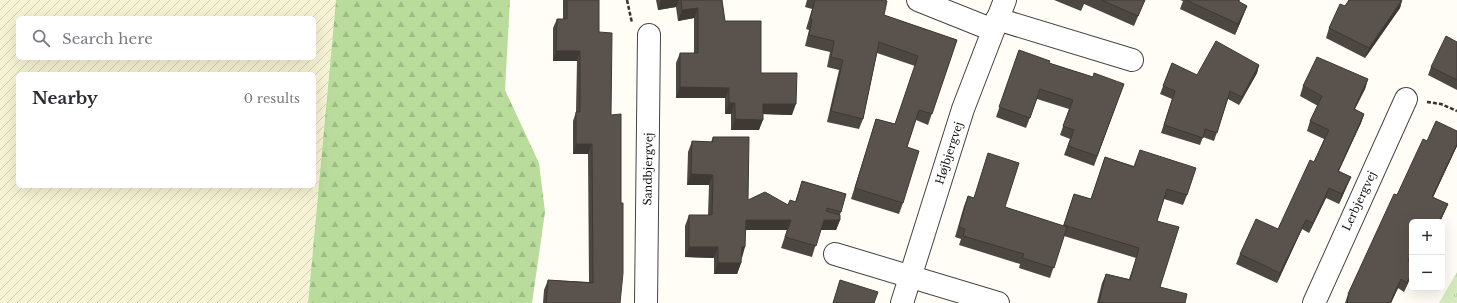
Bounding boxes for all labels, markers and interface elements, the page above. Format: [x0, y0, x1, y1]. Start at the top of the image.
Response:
search box [16, 16, 316, 60]
icon: search [30, 27, 52, 49]
text: Search here [62, 29, 153, 48]
text: Nearby [32, 88, 98, 109]
text: 0 results [244, 90, 300, 107]
street label: Højbjergvej [932, 120, 966, 186]
street label: Sandbjergvej [640, 132, 656, 206]
street label: Lerbjergvej [1339, 169, 1379, 233]
map controls [1409, 219, 1445, 291]
button: + [1409, 219, 1445, 255]
button: − [1409, 255, 1445, 291]

